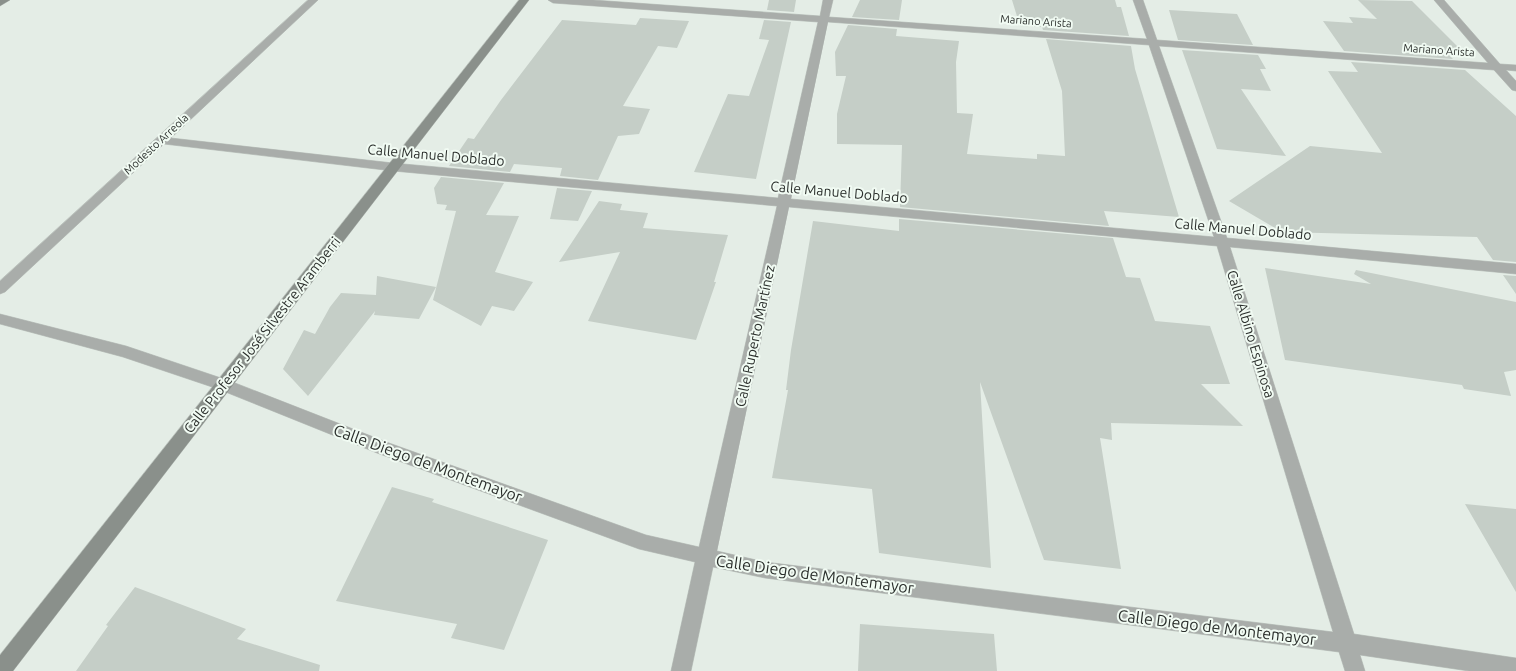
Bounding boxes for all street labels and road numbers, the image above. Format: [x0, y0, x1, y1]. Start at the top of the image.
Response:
street label: Mariano Arista [1000, 13, 1072, 29]
street label: Mariano Arista [1403, 42, 1475, 58]
street label: Modesto Arreola [122, 111, 190, 177]
street label: Calle Manuel Doblado [367, 141, 505, 169]
street label: Calle Manuel Doblado [770, 178, 908, 206]
street label: Calle Manuel Doblado [1174, 215, 1312, 243]
street label: Calle Profesor José Silvestre Aramberri [181, 234, 343, 436]
street label: Calle Ruperto Martínez [732, 264, 778, 408]
street label: Calle Albino Espinosa [1224, 268, 1278, 400]
street label: Calle Diego de Montemayor [331, 420, 525, 506]
street label: Calle Diego de Montemayor [715, 551, 915, 597]
street label: Calle Diego de Montemayor [1117, 606, 1317, 648]

